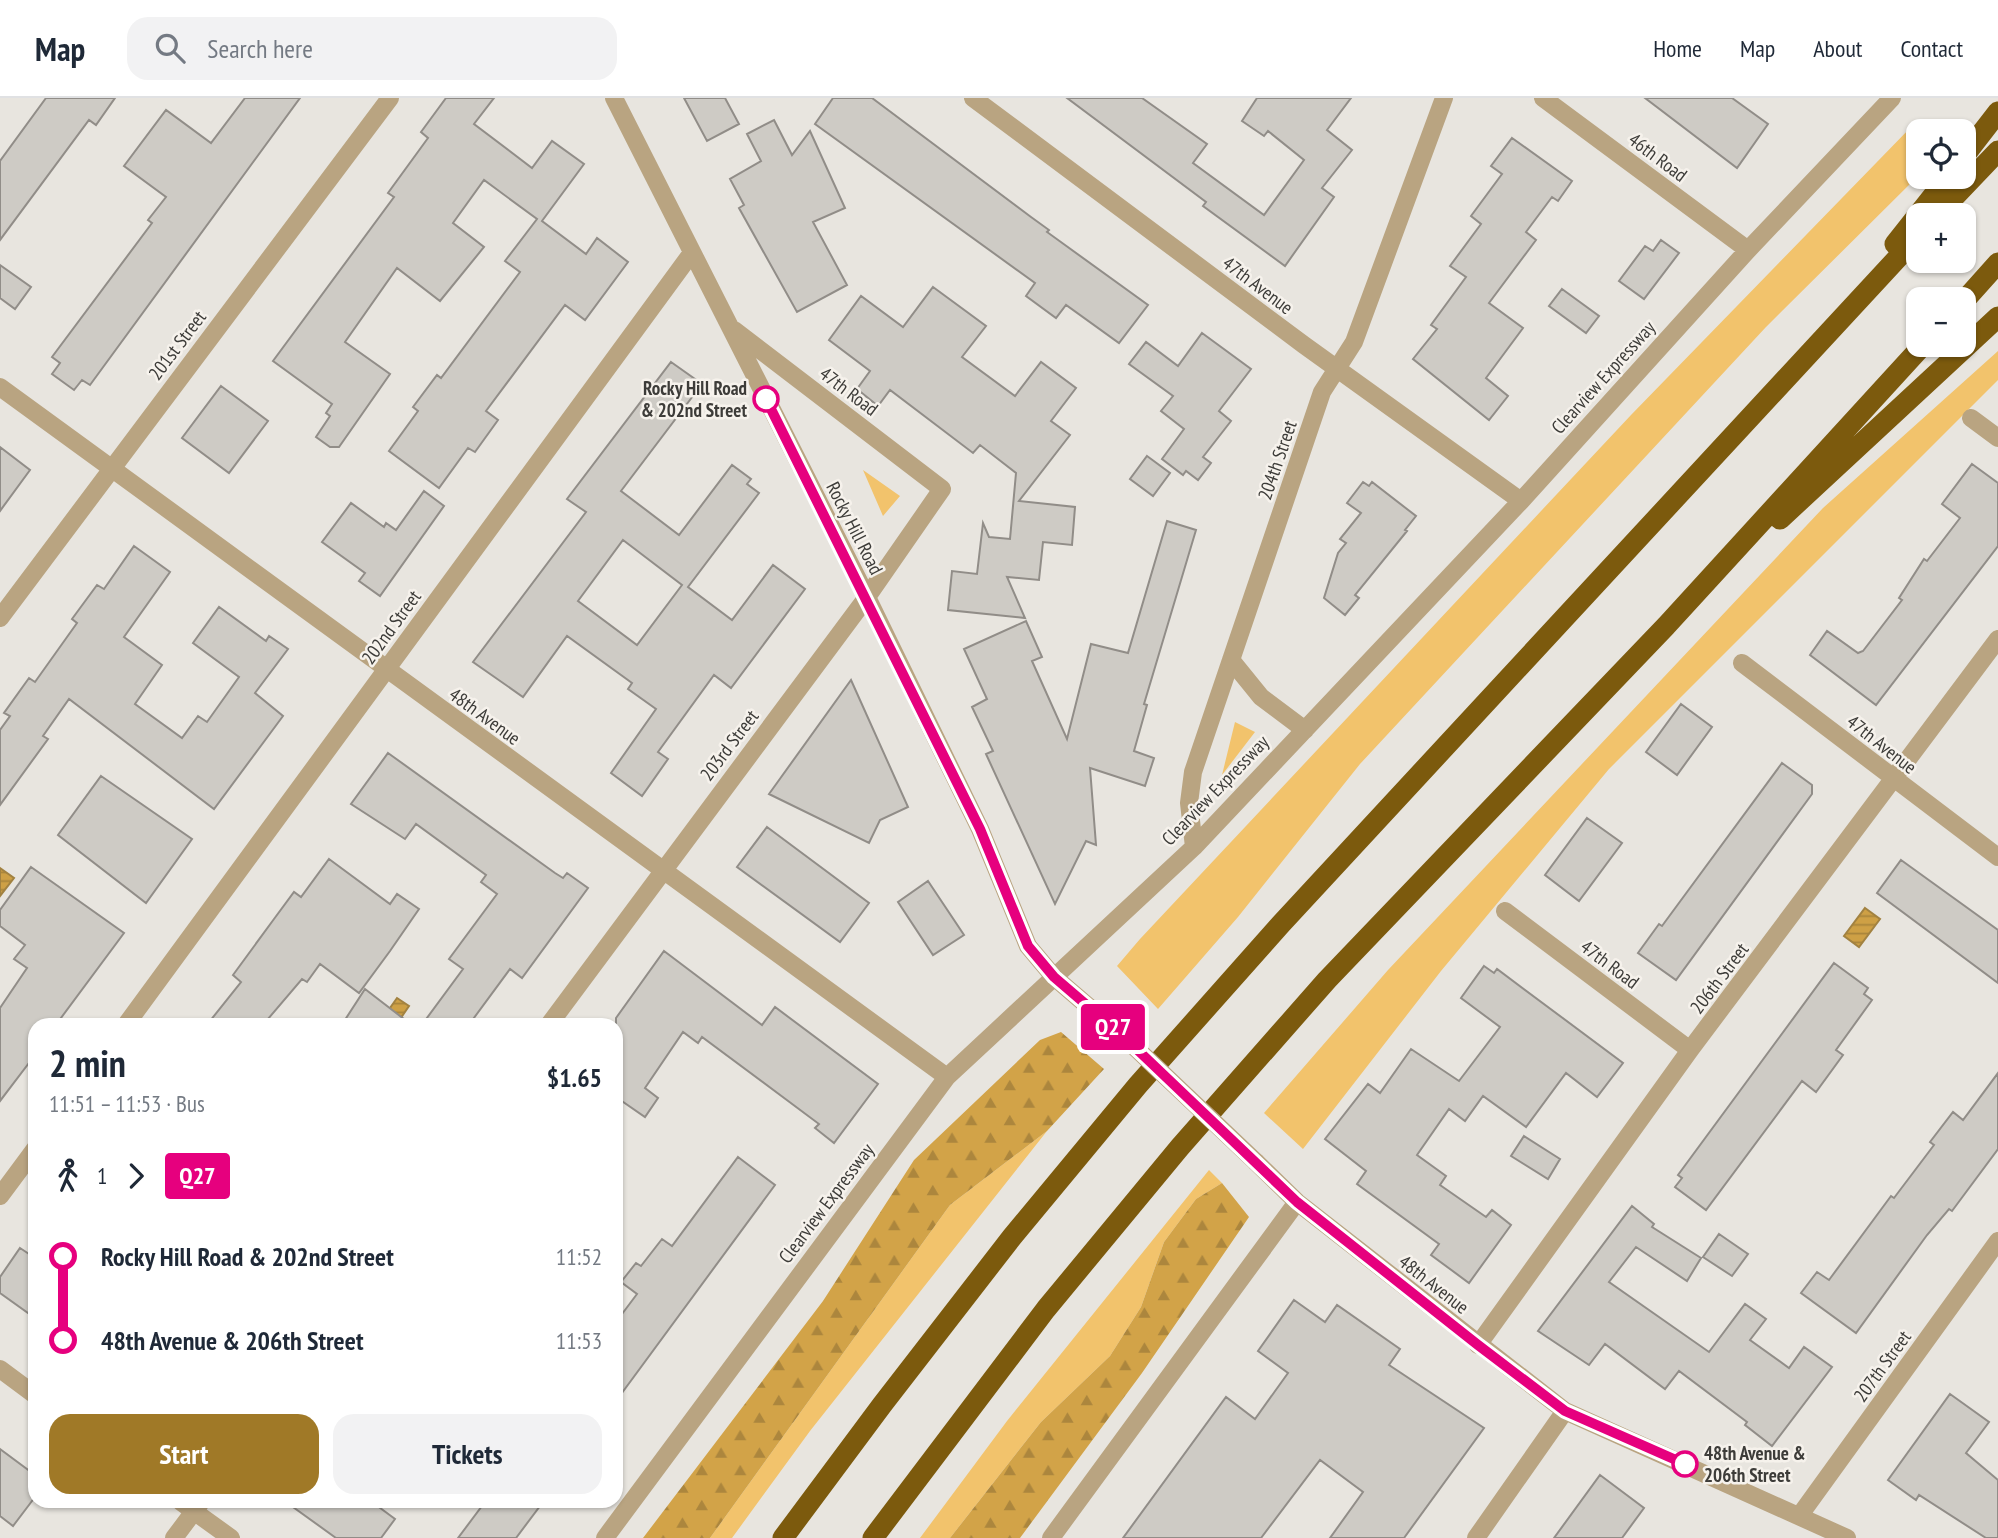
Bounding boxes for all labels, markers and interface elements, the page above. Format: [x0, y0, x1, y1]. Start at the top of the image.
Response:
search box [127, 17, 617, 80]
text: Map [35, 27, 85, 70]
icon: search [151, 29, 189, 67]
text: Search here [207, 32, 313, 65]
text: Home [1653, 33, 1702, 64]
text: Map [1740, 33, 1775, 64]
text: About [1813, 33, 1862, 64]
text: Contact [1900, 33, 1963, 64]
map controls [1906, 119, 1976, 357]
button: locate [1906, 119, 1976, 189]
street label: 46th Road [1624, 127, 1692, 187]
button: + [1906, 203, 1976, 273]
street label: 47th Avenue [1218, 251, 1298, 319]
button: − [1906, 287, 1976, 357]
street label: 201st Street [143, 305, 211, 384]
street label: Clearview Expressway [1546, 315, 1661, 439]
street label: 47th Road [815, 361, 883, 421]
place label: Rocky Hill Road & 202nd Street [641, 376, 747, 422]
marker: Rocky Hill Road & 202nd Street [753, 386, 779, 412]
street label: 204th Street [1252, 416, 1302, 503]
street label: Rocky Hill Road [821, 478, 889, 578]
street label: 202nd Street [356, 585, 426, 669]
street label: 48th Avenue [445, 682, 525, 750]
street label: 203rd Street [695, 704, 764, 785]
street label: 47th Avenue [1842, 709, 1922, 779]
street label: Clearview Expressway [1156, 729, 1274, 850]
street label: 47th Road [1576, 934, 1644, 994]
street label: 206th Street [1685, 937, 1754, 1018]
line badge: Q27 [1073, 1004, 1153, 1050]
text: Q27 [1095, 1011, 1131, 1042]
text: 2 min [49, 1038, 126, 1087]
text: $1.65 [547, 1061, 602, 1094]
text: 11:51 – 11:53 · Bus [49, 1089, 205, 1118]
street label: Clearview Expressway [773, 1138, 879, 1268]
icon: walk [49, 1157, 87, 1195]
icon: forward [117, 1157, 155, 1195]
text: Q27 [179, 1160, 216, 1191]
text: 1 [97, 1161, 107, 1190]
text: Rocky Hill Road & 202nd Street [101, 1240, 394, 1273]
text: 11:52 [556, 1242, 602, 1271]
street label: 48th Avenue [1394, 1249, 1474, 1319]
text: 48th Avenue & 206th Street [101, 1324, 363, 1357]
street label: 207th Street [1848, 1325, 1916, 1406]
text: 11:53 [556, 1326, 602, 1355]
button: Start [49, 1414, 319, 1494]
button: Tickets [333, 1414, 602, 1494]
place label: 48th Avenue & 206th Street [1704, 1441, 1805, 1487]
marker: 48th Avenue & 206th Street [1672, 1451, 1698, 1477]

